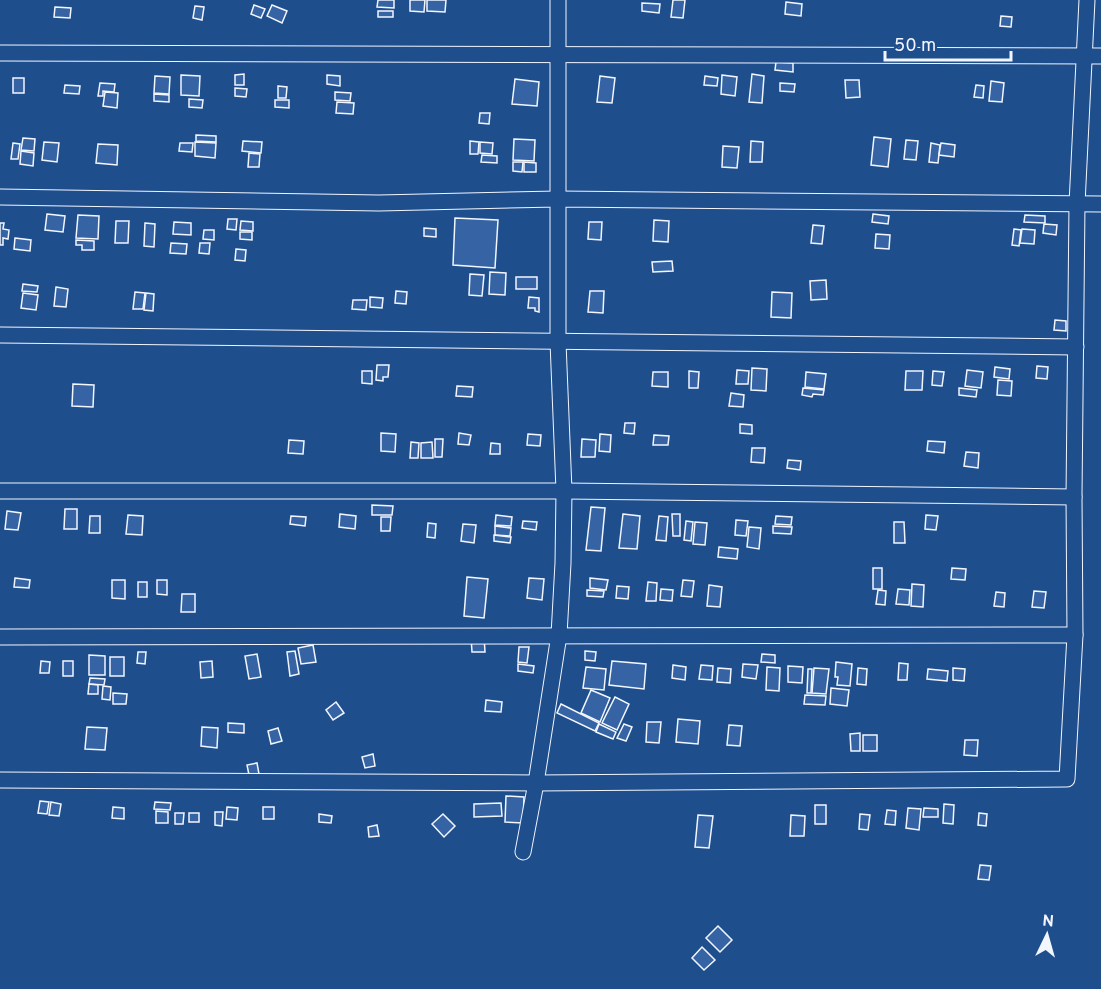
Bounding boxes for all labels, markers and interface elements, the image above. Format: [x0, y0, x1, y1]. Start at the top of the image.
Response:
scale bar [885, 24, 1011, 62]
text: 50 m [894, 35, 936, 58]
north arrow [1017, 905, 1077, 965]
text: N [1042, 912, 1055, 933]

